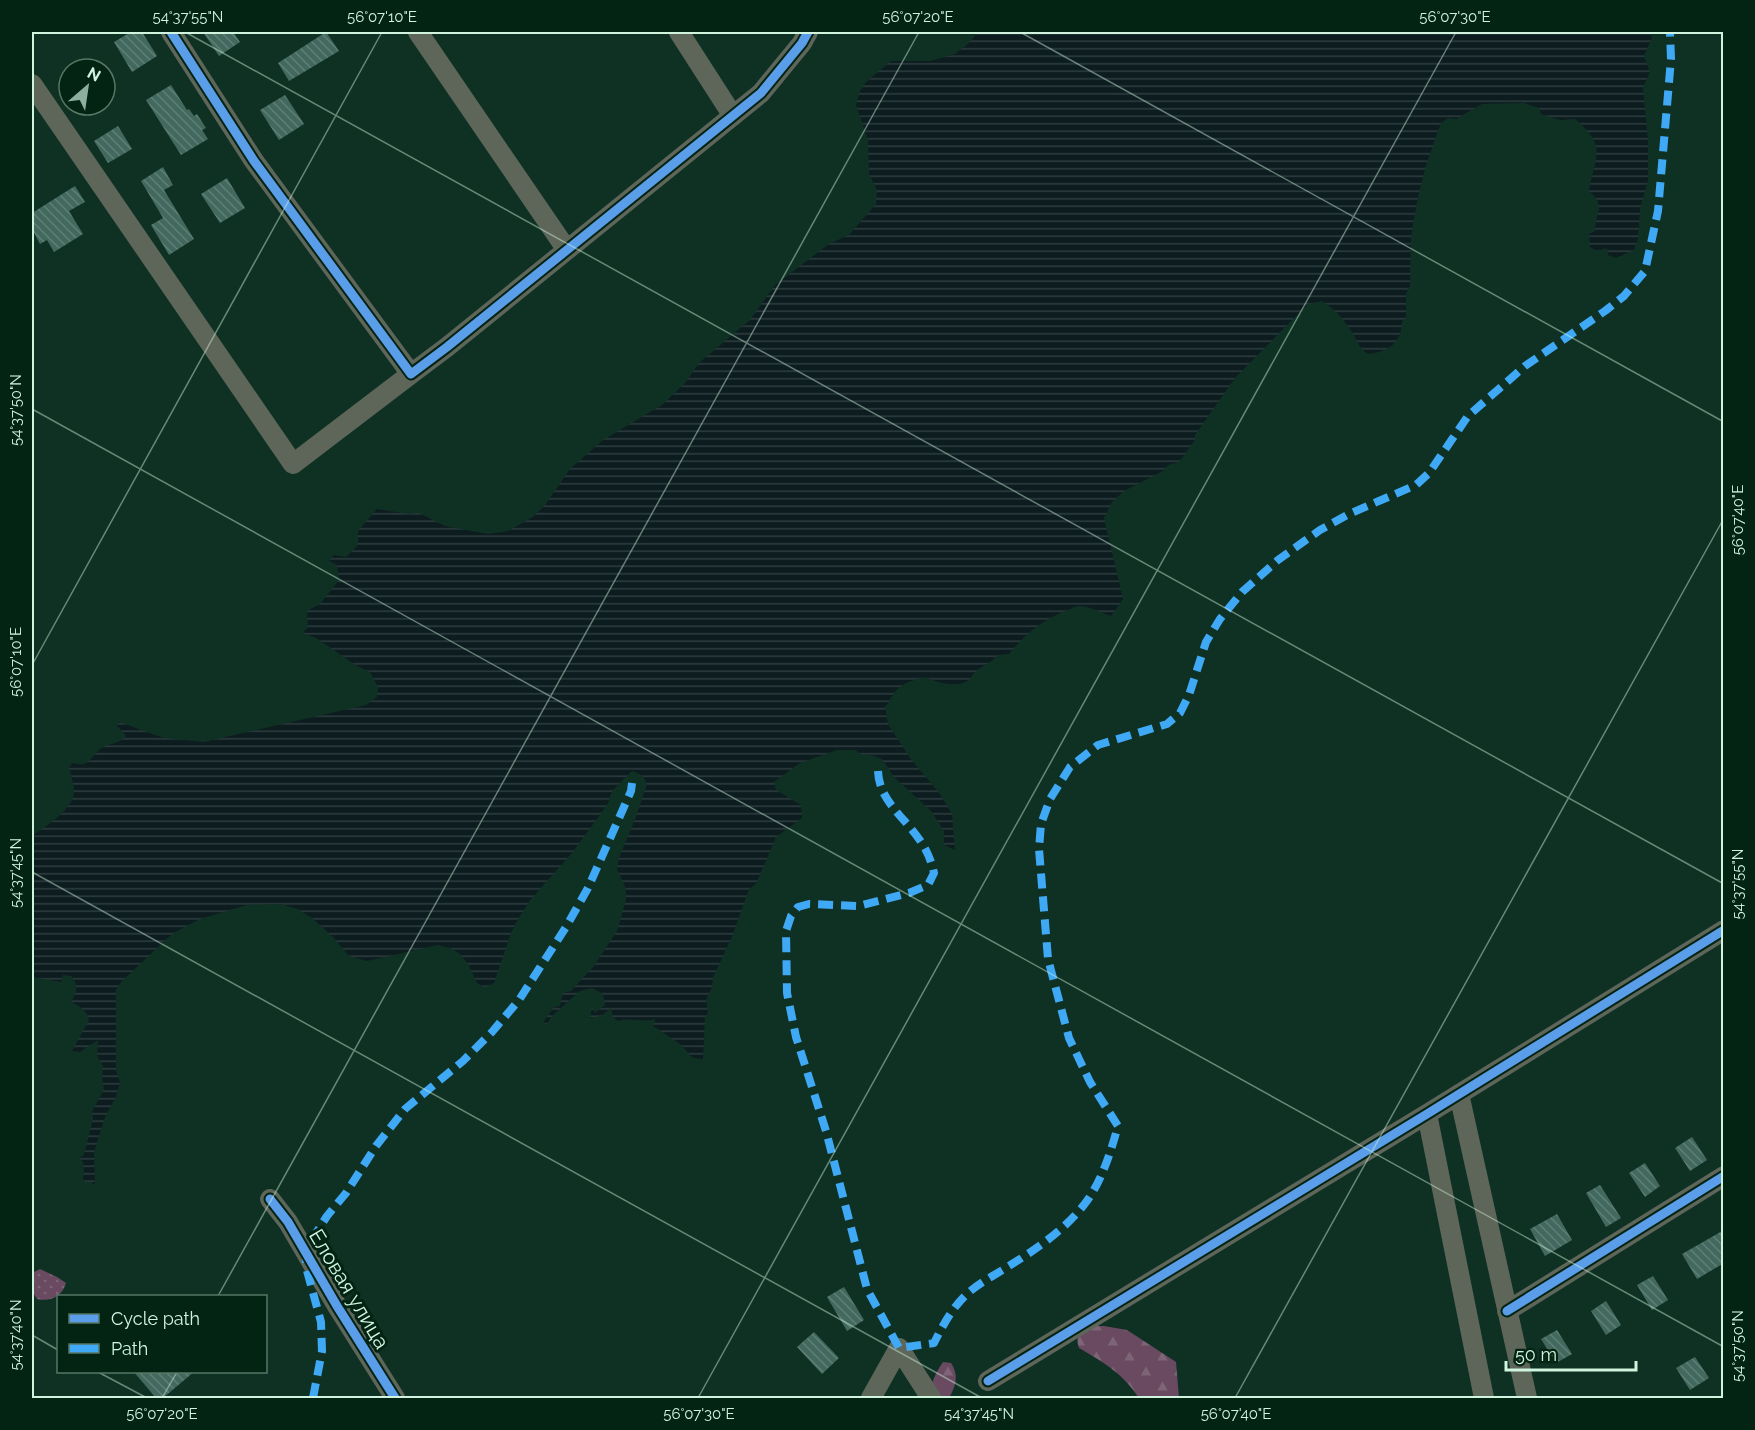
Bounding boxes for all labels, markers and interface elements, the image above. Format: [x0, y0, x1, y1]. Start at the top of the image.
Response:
text: 54°37'55"N [153, 8, 223, 26]
text: 56°07'10"E [347, 8, 417, 26]
text: 56°07'20"E [882, 8, 954, 26]
text: 56°07'30"E [1419, 8, 1491, 26]
north arrow [57, 57, 117, 117]
text: N [84, 63, 104, 86]
text: 54°37'50"N [7, 374, 25, 446]
text: 56°07'40"E [1729, 485, 1747, 555]
text: 56°07'10"E [7, 627, 25, 697]
text: 54°37'45"N [7, 838, 25, 908]
text: 54°37'55"N [1729, 849, 1747, 919]
street label: Еловая улица [304, 1224, 395, 1353]
legend [57, 1295, 267, 1373]
text: 54°37'40"N [7, 1300, 25, 1370]
text: Cycle path [111, 1308, 200, 1329]
text: 54°37'50"N [1729, 1310, 1747, 1382]
scale bar [1506, 1334, 1636, 1372]
text: Path [111, 1338, 148, 1359]
text: 50 m [1515, 1344, 1557, 1365]
text: 56°07'20"E [126, 1405, 198, 1423]
text: 56°07'30"E [663, 1405, 735, 1423]
text: 54°37'45"N [944, 1405, 1014, 1423]
text: 56°07'40"E [1201, 1405, 1271, 1423]

